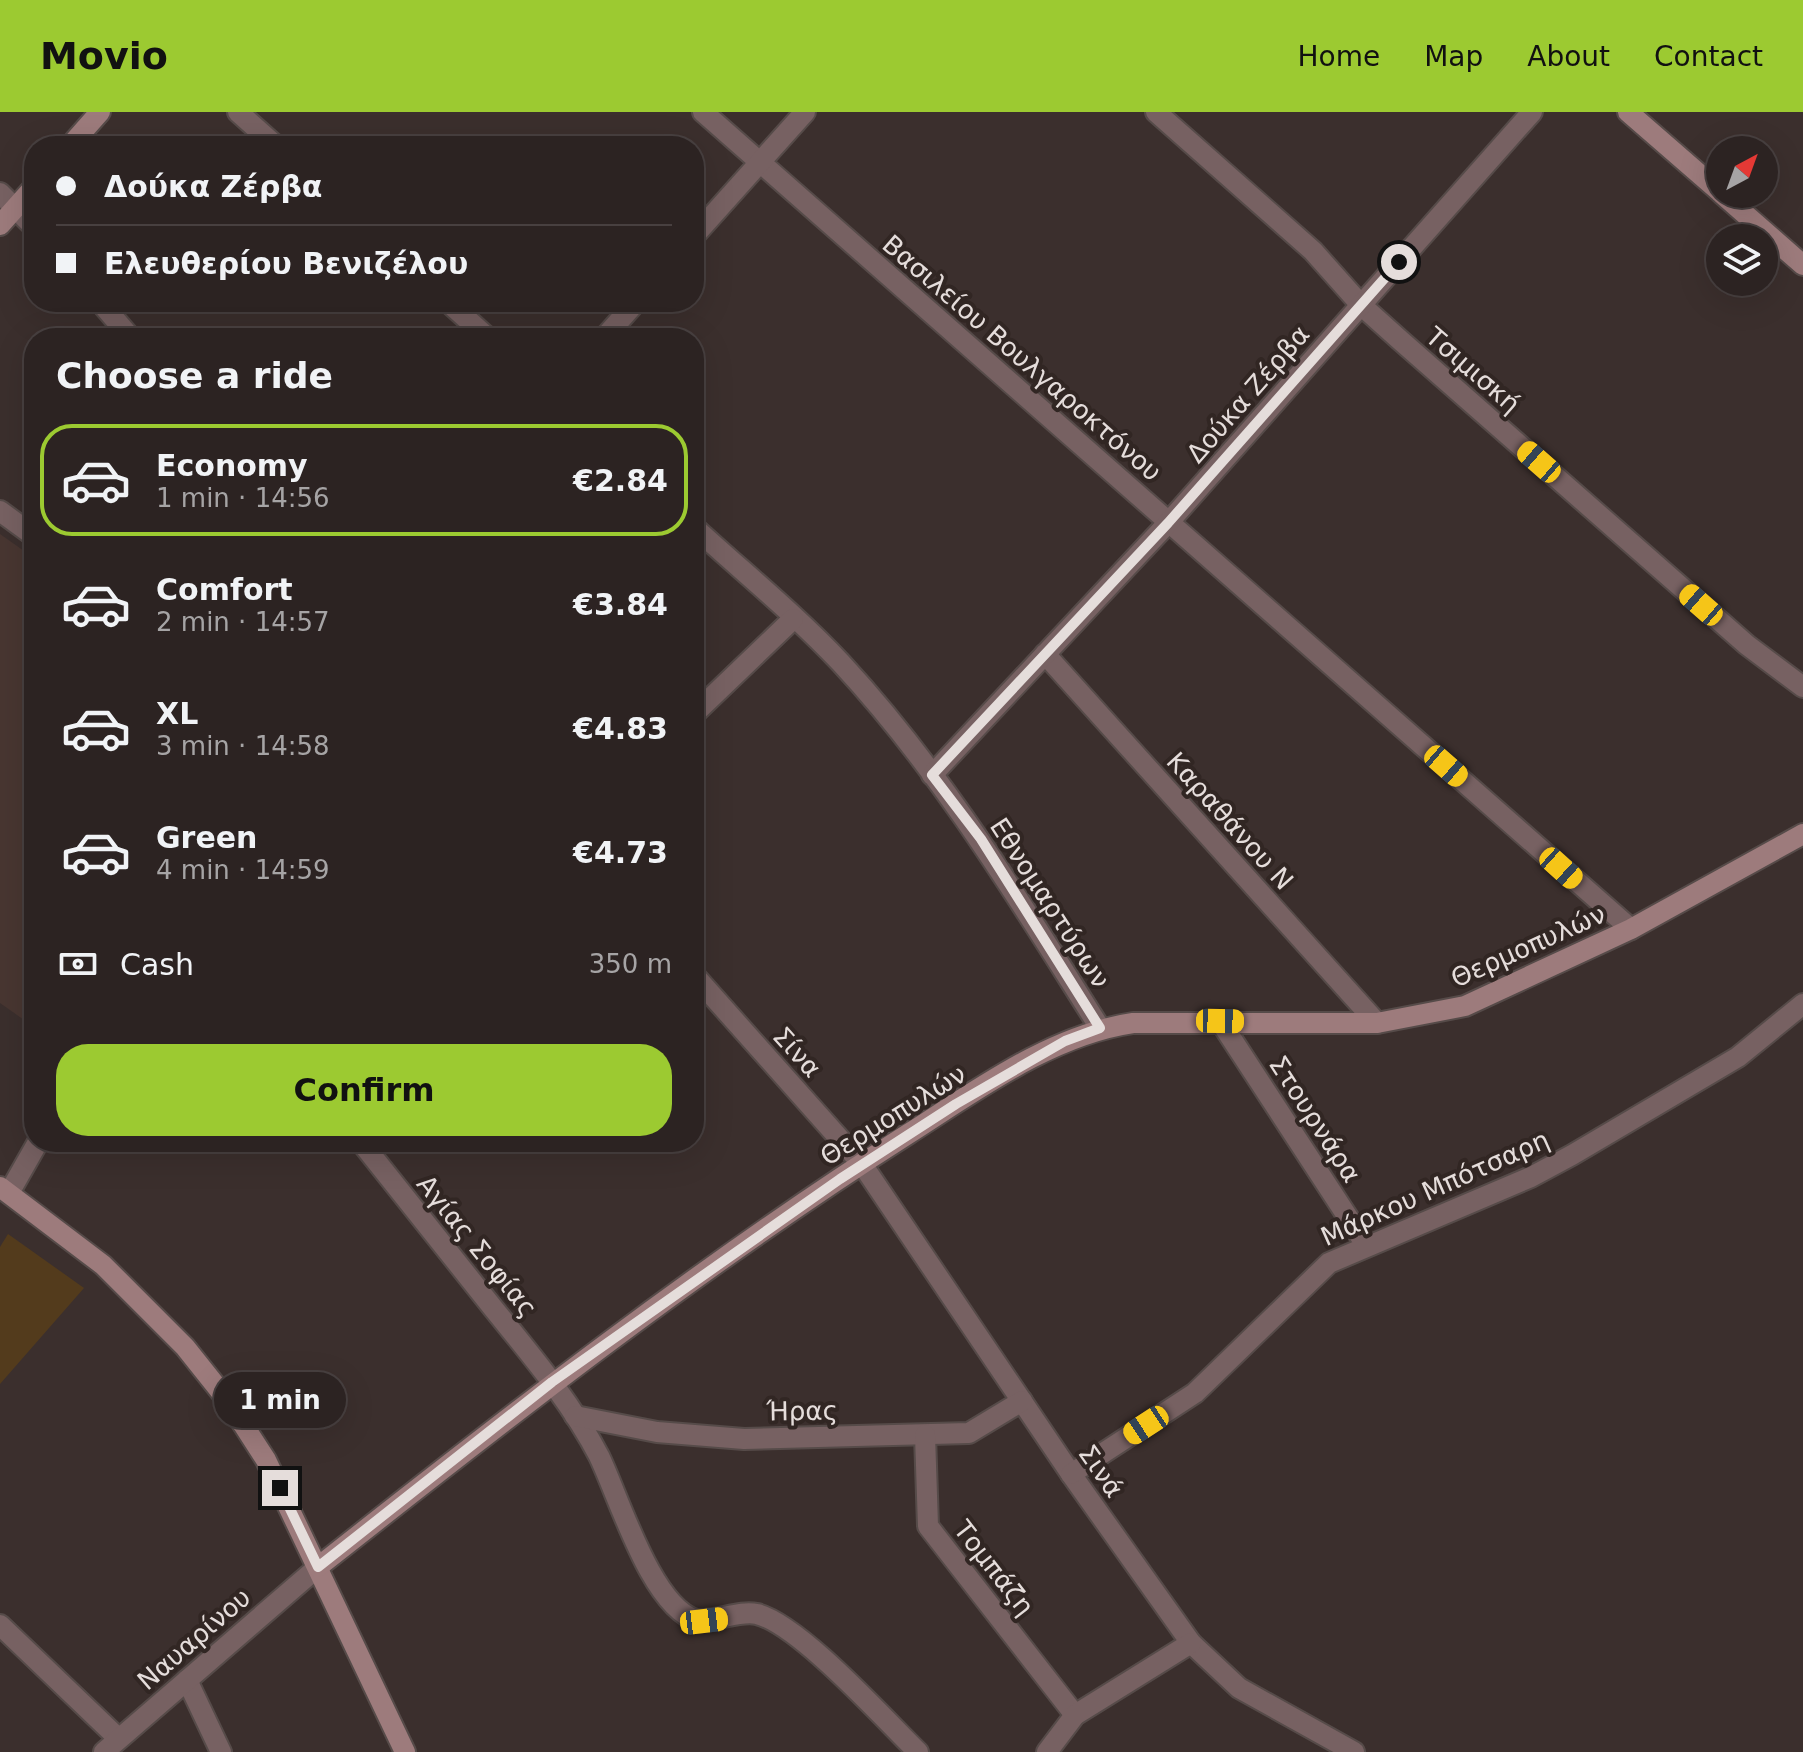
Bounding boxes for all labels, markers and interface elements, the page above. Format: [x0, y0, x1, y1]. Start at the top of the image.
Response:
text: Movio [40, 34, 168, 78]
text: Home [1297, 40, 1380, 73]
text: Map [1424, 40, 1483, 73]
text: About [1527, 40, 1610, 73]
text: Contact [1654, 40, 1763, 73]
north arrow [1706, 136, 1778, 208]
map controls [1706, 136, 1778, 296]
text: Δούκα Ζέρβα [104, 169, 322, 204]
button: layers [1706, 224, 1778, 296]
street label: Βασιλείου Βουλγαροκτόνου [877, 229, 1167, 487]
route start [1381, 244, 1417, 280]
text: Ελευθερίου Βενιζέλου [104, 246, 468, 281]
street label: Δούκα Ζέρβα [1180, 319, 1316, 469]
street label: Τσιμισκή [1419, 320, 1526, 419]
text: Choose a ride [56, 355, 333, 396]
car [1513, 437, 1565, 487]
icon: car [60, 444, 132, 516]
text: Economy [156, 448, 308, 483]
text: €2.84 [573, 463, 668, 498]
text: 1 min · 14:56 [156, 483, 330, 513]
icon: car [60, 568, 132, 640]
text: Comfort [156, 572, 293, 607]
car [1675, 580, 1727, 630]
text: €3.84 [573, 587, 668, 622]
text: 2 min · 14:57 [156, 607, 330, 637]
icon: car [60, 692, 132, 764]
text: XL [156, 696, 198, 731]
text: €4.83 [573, 711, 668, 746]
text: 3 min · 14:58 [156, 731, 330, 761]
car [1420, 741, 1472, 791]
street label: Καραθάνου Ν [1161, 746, 1299, 896]
street label: Εθνομαρτύρων [984, 812, 1116, 994]
icon: car [60, 816, 132, 888]
text: Green [156, 820, 257, 855]
text: €4.73 [573, 835, 668, 870]
car [1535, 843, 1587, 893]
text: 4 min · 14:59 [156, 855, 330, 885]
street label: Θερμοπυλών [1446, 899, 1610, 993]
icon: cash [56, 942, 100, 986]
text: Cash [120, 947, 194, 982]
text: 350 m [589, 949, 672, 979]
car [1196, 1009, 1244, 1033]
street label: Σίνα [767, 1021, 827, 1083]
button: Confirm [56, 1044, 672, 1136]
street label: Στουρνάρα [1263, 1050, 1367, 1188]
street label: Θερμοπυλών [815, 1058, 971, 1172]
street label: Μάρκου Μπότσαρη [1316, 1124, 1554, 1252]
street label: Αγίας Σοφίας [411, 1169, 543, 1323]
callout: 1 min [214, 1372, 346, 1428]
text: 1 min [239, 1385, 321, 1415]
street label: Ήρας [765, 1395, 838, 1427]
car [1119, 1402, 1173, 1448]
street label: Σινά [1072, 1439, 1130, 1503]
route end [262, 1470, 298, 1506]
street label: Τομπάζη [947, 1514, 1040, 1621]
street label: Ναυαρίνου [132, 1582, 256, 1696]
car [679, 1606, 729, 1636]

